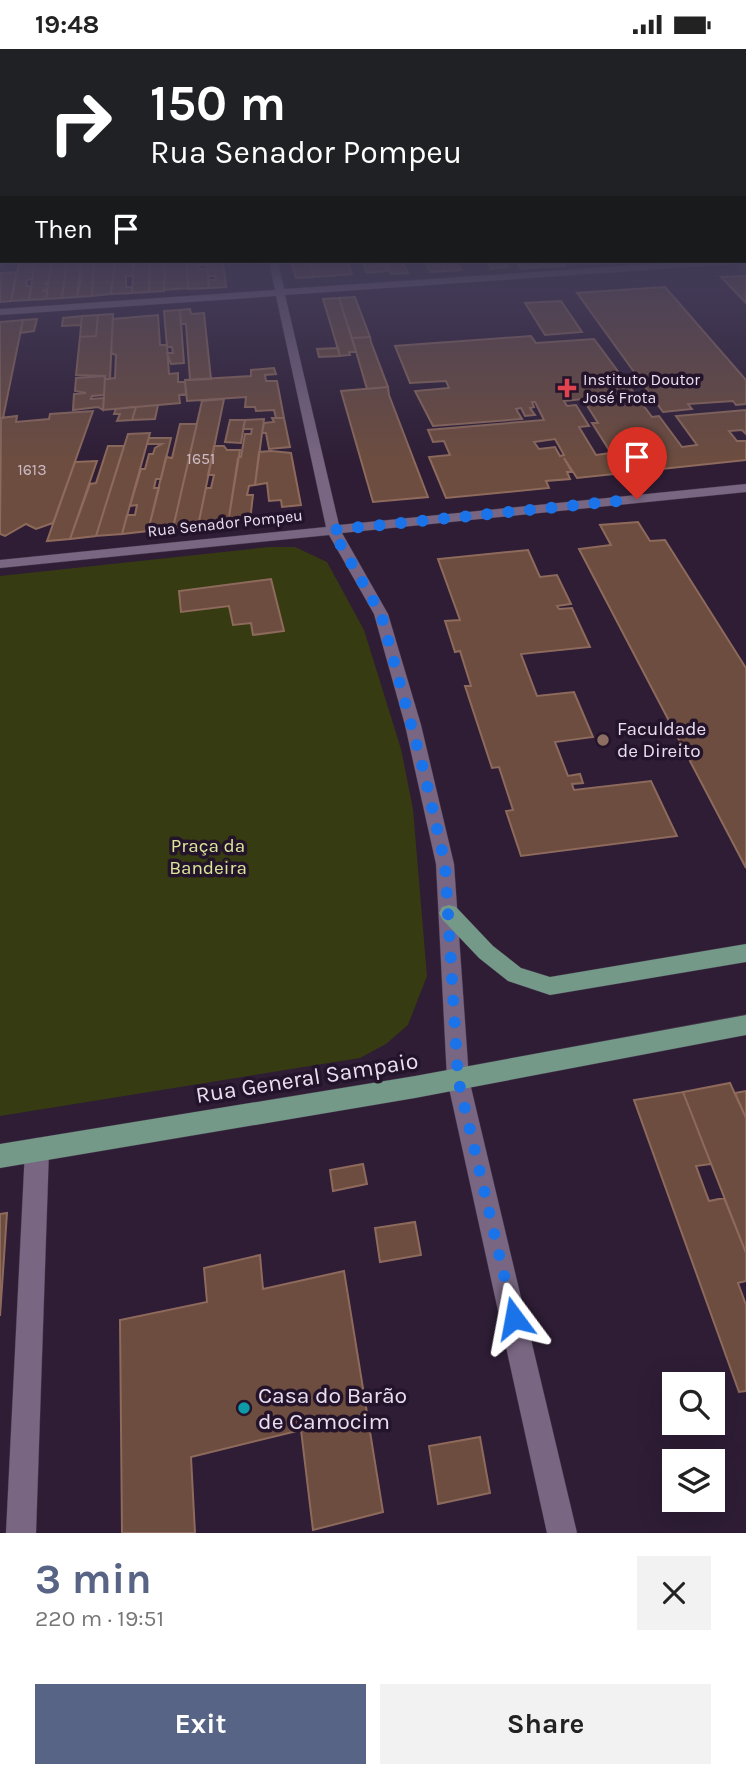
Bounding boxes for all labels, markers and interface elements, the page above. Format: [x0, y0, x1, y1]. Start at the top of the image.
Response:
text: 19:48 [35, 9, 99, 40]
text: 150 m [150, 75, 286, 132]
icon: right [35, 77, 126, 168]
text: Rua Senador Pompeu [150, 134, 462, 171]
icon: arrive [107, 210, 145, 248]
text: Then [35, 214, 93, 245]
place label: Instituto Doutor José Frota [583, 370, 700, 407]
marker: Instituto Doutor José Frota [557, 378, 577, 398]
pin [607, 427, 667, 499]
icon: arrive [618, 438, 656, 476]
house number: 1651 [187, 449, 215, 468]
house number: 1613 [17, 460, 47, 479]
street label: Rua Senador Pompeu [146, 505, 304, 541]
place label: Faculdade de Direito [617, 718, 706, 762]
marker: Faculdade de Direito [595, 732, 611, 748]
park label: Praça da Bandeira [169, 835, 247, 879]
street label: Rua General Sampaio [194, 1047, 420, 1109]
position arrow [477, 1281, 551, 1355]
map controls [662, 1372, 725, 1512]
button: search [662, 1372, 725, 1435]
place label: Casa do Barão de Camocim [258, 1382, 407, 1435]
marker: Casa do Barão de Camocim [236, 1400, 252, 1416]
button: layers [662, 1449, 725, 1512]
text: 3 min [35, 1554, 152, 1604]
button: close [637, 1556, 711, 1630]
text: 220 m · 19:51 [35, 1605, 164, 1632]
button: Exit [35, 1684, 366, 1764]
button: Share [380, 1684, 711, 1764]

